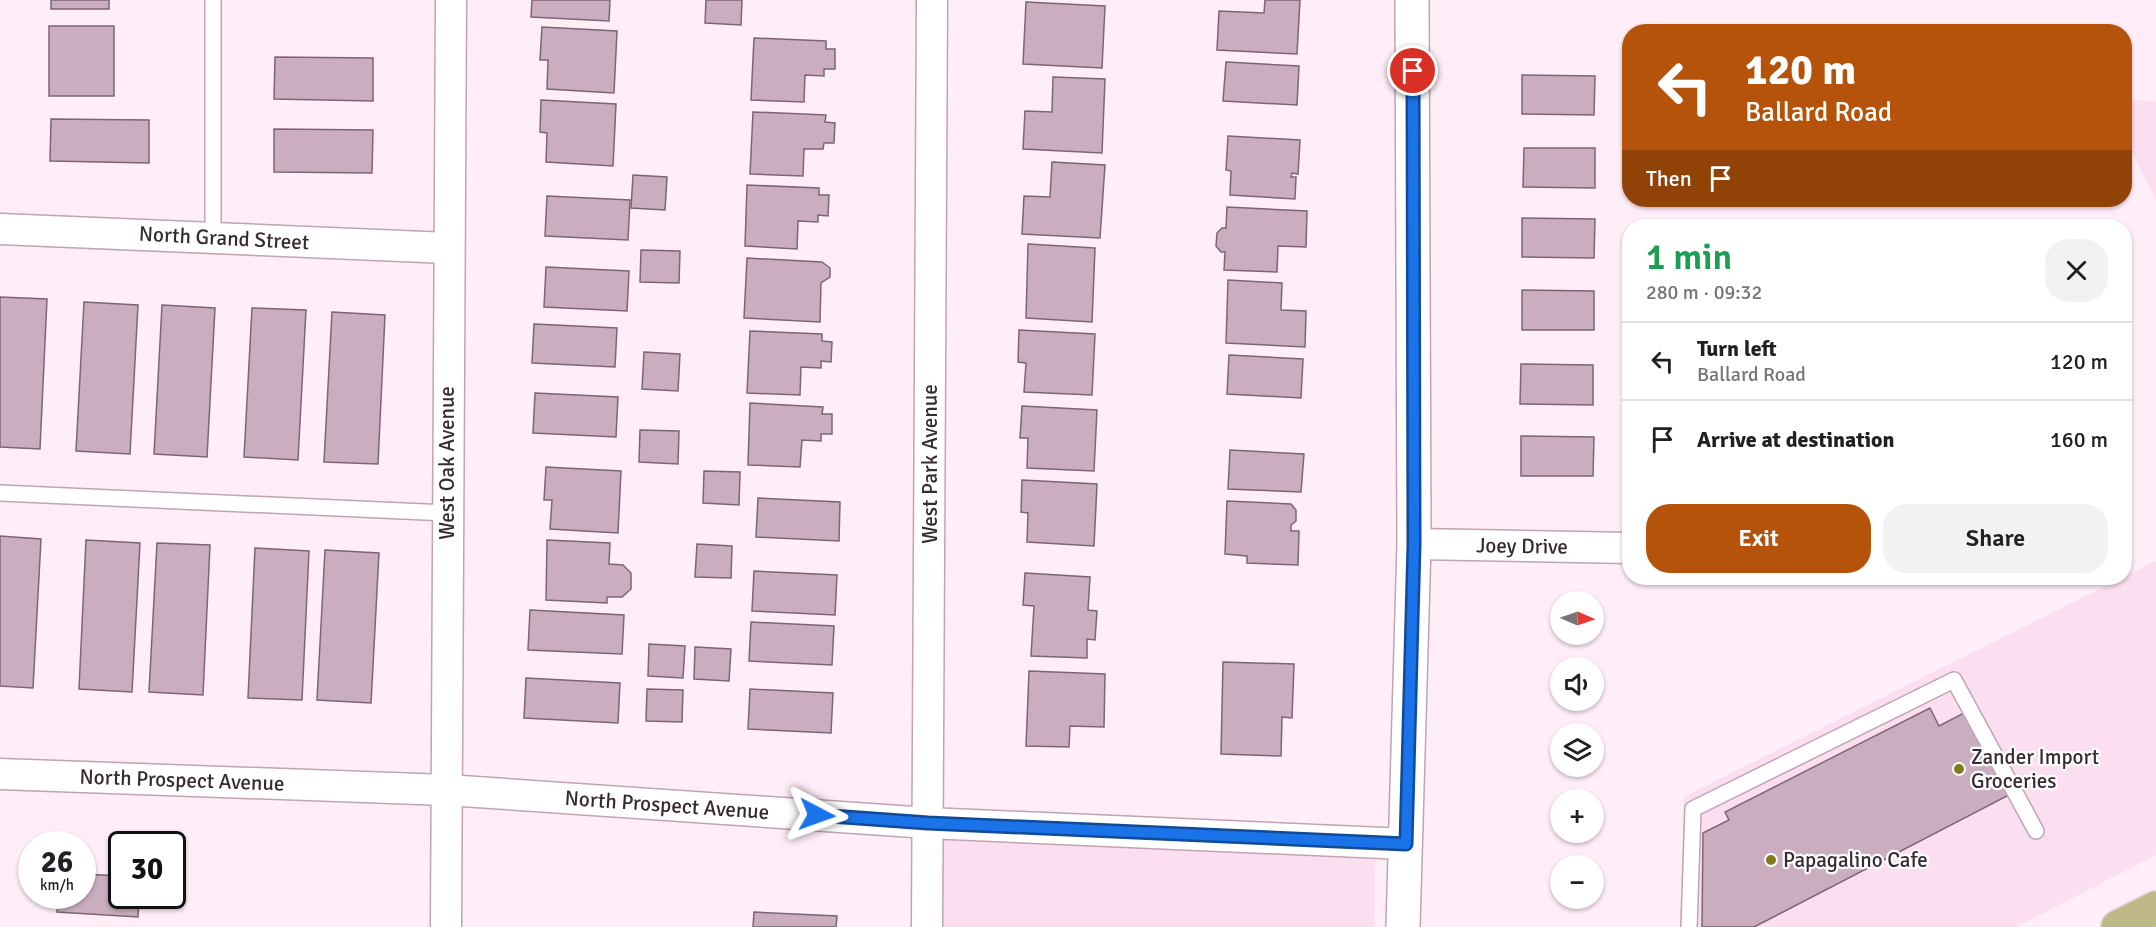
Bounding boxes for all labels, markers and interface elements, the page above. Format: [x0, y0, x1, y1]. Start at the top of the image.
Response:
pin [1387, 45, 1438, 96]
text: 120 m [1745, 45, 1856, 96]
icon: left [1646, 48, 1724, 126]
icon: arrive [1396, 54, 1429, 87]
text: Ballard Road [1745, 96, 1892, 129]
icon: arrive [1704, 162, 1737, 195]
text: Then [1646, 165, 1692, 192]
street label: North Grand Street [138, 221, 310, 255]
text: 1 min [1646, 235, 1732, 280]
button: close [2045, 239, 2108, 302]
text: 280 m · 09:32 [1646, 280, 1762, 305]
text: Turn left [1697, 335, 1777, 362]
icon: left [1646, 345, 1679, 378]
text: 120 m [2050, 348, 2108, 375]
text: Ballard Road [1697, 362, 1806, 387]
street label: West Park Avenue [917, 384, 943, 544]
street label: West Oak Avenue [434, 386, 460, 540]
icon: arrive [1646, 423, 1679, 456]
text: Arrive at destination [1697, 426, 1894, 453]
text: 160 m [2050, 426, 2108, 453]
button: Exit [1646, 504, 1871, 573]
button: Share [1883, 504, 2108, 573]
street label: Joey Drive [1476, 532, 1568, 560]
north arrow [1550, 591, 1604, 645]
map controls [1550, 591, 1604, 909]
button: sound [1550, 657, 1604, 711]
button: layers [1550, 723, 1604, 777]
place label: Zander Import Groceries [1971, 744, 2099, 794]
marker: Zander Import Groceries [1952, 762, 1966, 776]
street label: North Prospect Avenue [79, 763, 285, 797]
position arrow [785, 783, 849, 847]
street label: North Prospect Avenue [564, 785, 770, 825]
button: + [1550, 789, 1604, 843]
speed limit sign: 30 [108, 831, 186, 909]
text: 26 [41, 844, 73, 881]
place label: Papagalino Cafe [1783, 847, 1928, 873]
marker: Papagalino Cafe [1764, 853, 1778, 867]
button: − [1550, 855, 1604, 909]
text: km/h [40, 876, 74, 894]

